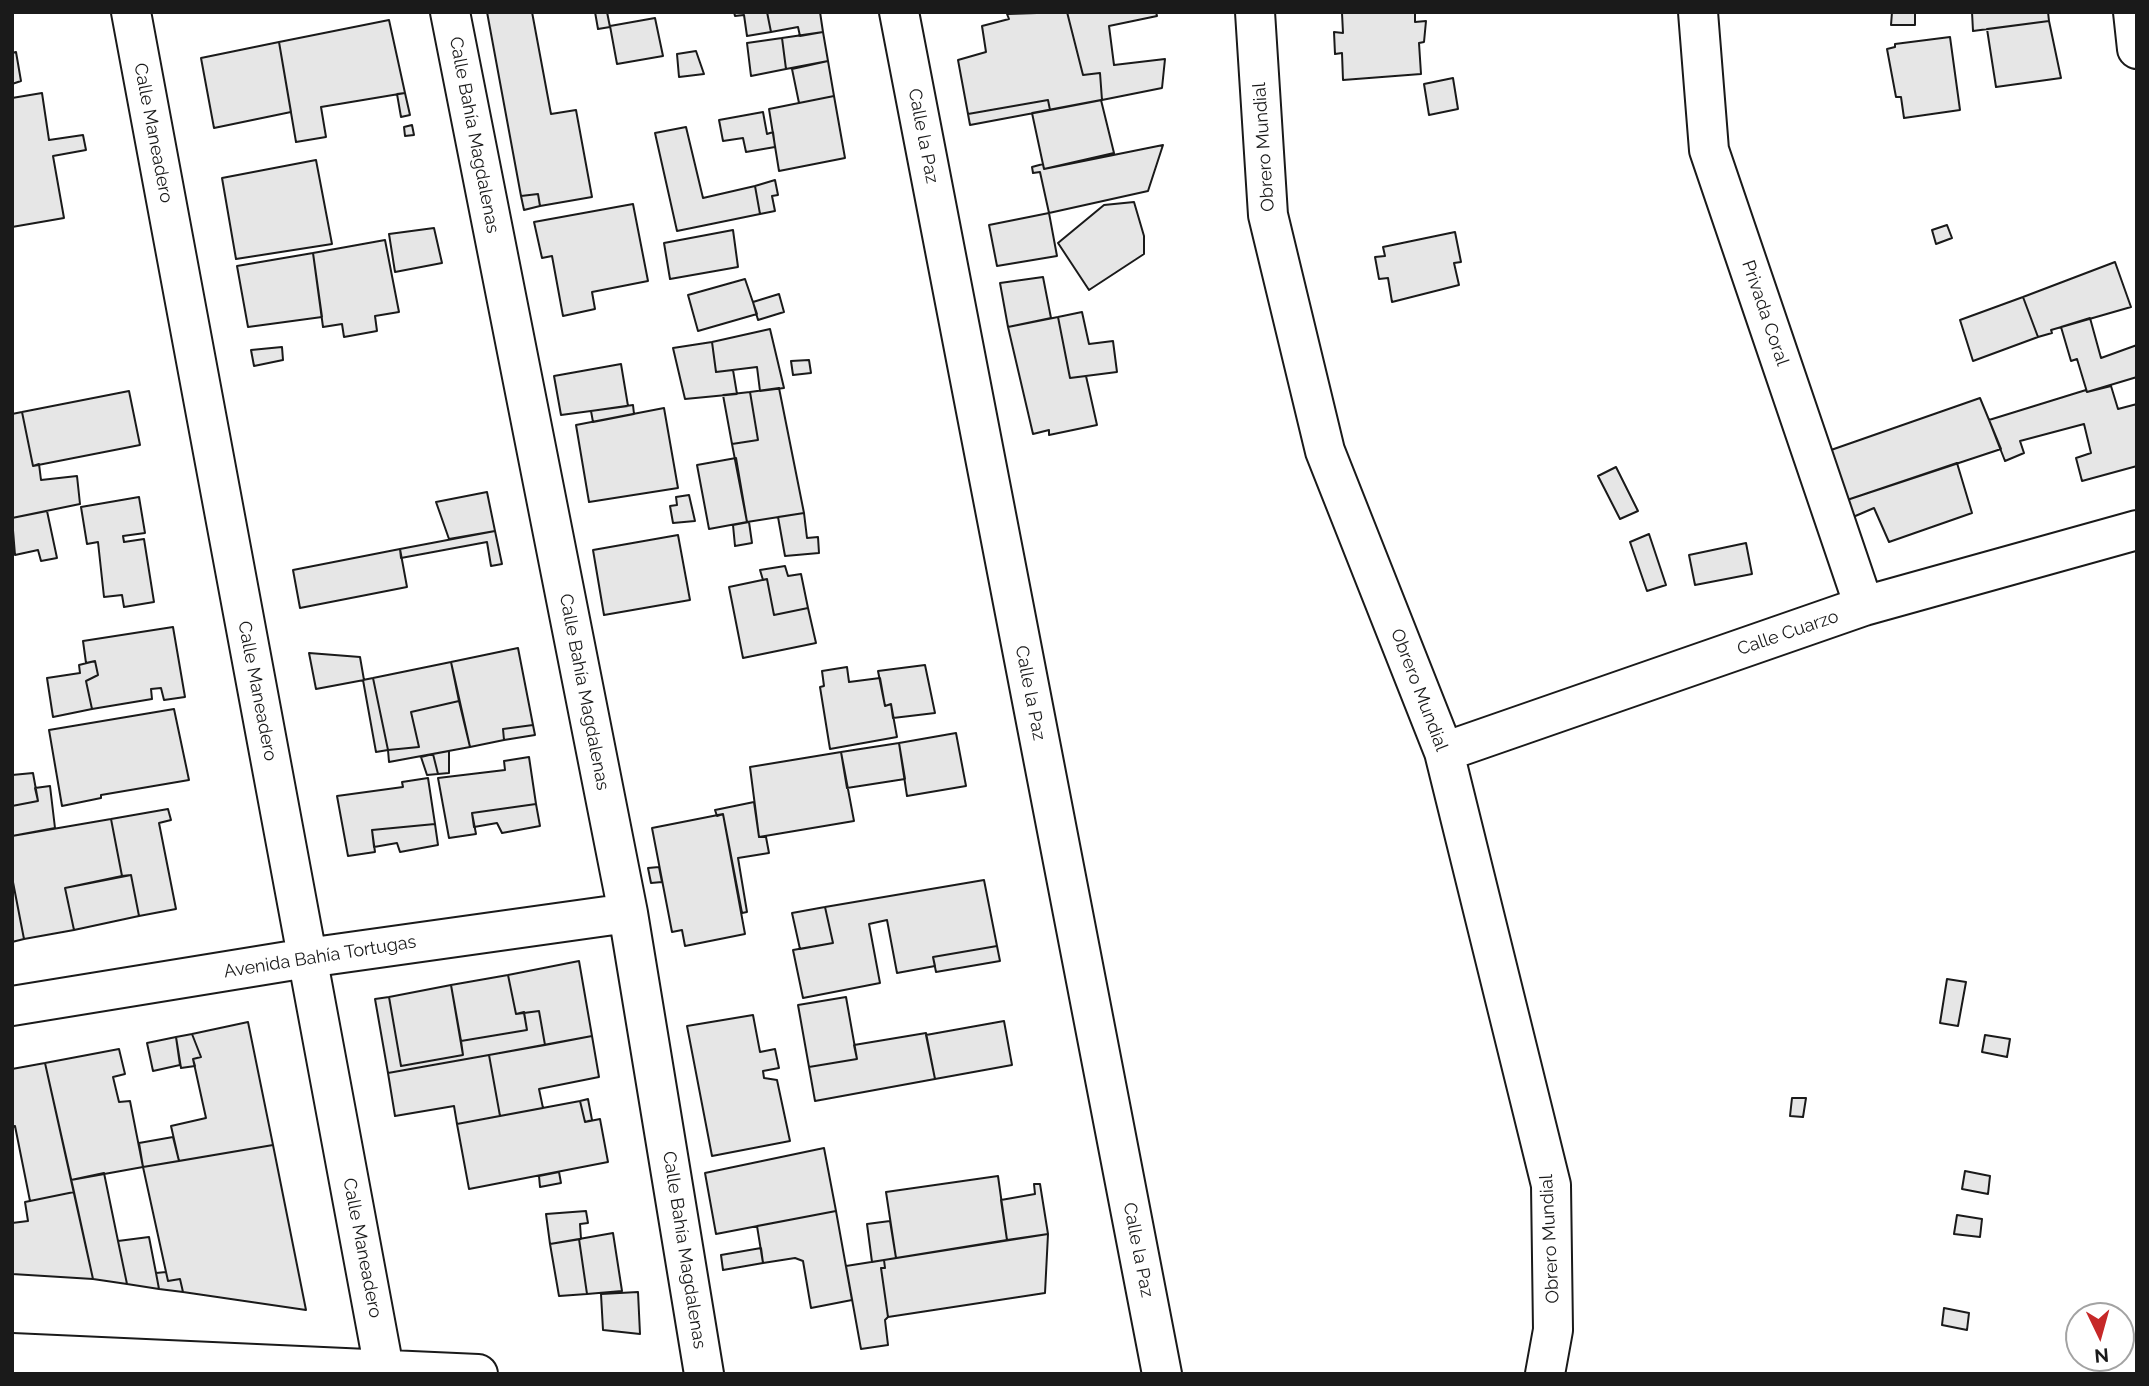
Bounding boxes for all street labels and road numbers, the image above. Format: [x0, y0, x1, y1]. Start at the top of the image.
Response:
street label: Calle Bahía Magdalenas [444, 35, 504, 235]
street label: Calle Maneadero [129, 61, 177, 205]
street label: Obrero Mundial [1249, 82, 1279, 212]
street label: Calle la Paz [903, 87, 943, 185]
street label: Privada Coral [1737, 257, 1793, 369]
street label: Calle Bahía Magdalenas [554, 592, 614, 792]
street label: Calle Cuarzo [1735, 606, 1841, 660]
street label: Calle Maneadero [233, 619, 281, 763]
street label: Obrero Mundial [1386, 626, 1452, 754]
street label: Calle la Paz [1010, 644, 1050, 742]
street label: Avenida Bahía Tortugas [222, 931, 418, 983]
street label: Calle Bahía Magdalenas [658, 1150, 710, 1350]
street label: Obrero Mundial [1536, 1174, 1564, 1304]
street label: Calle Maneadero [338, 1176, 386, 1320]
street label: Calle la Paz [1118, 1201, 1158, 1299]

